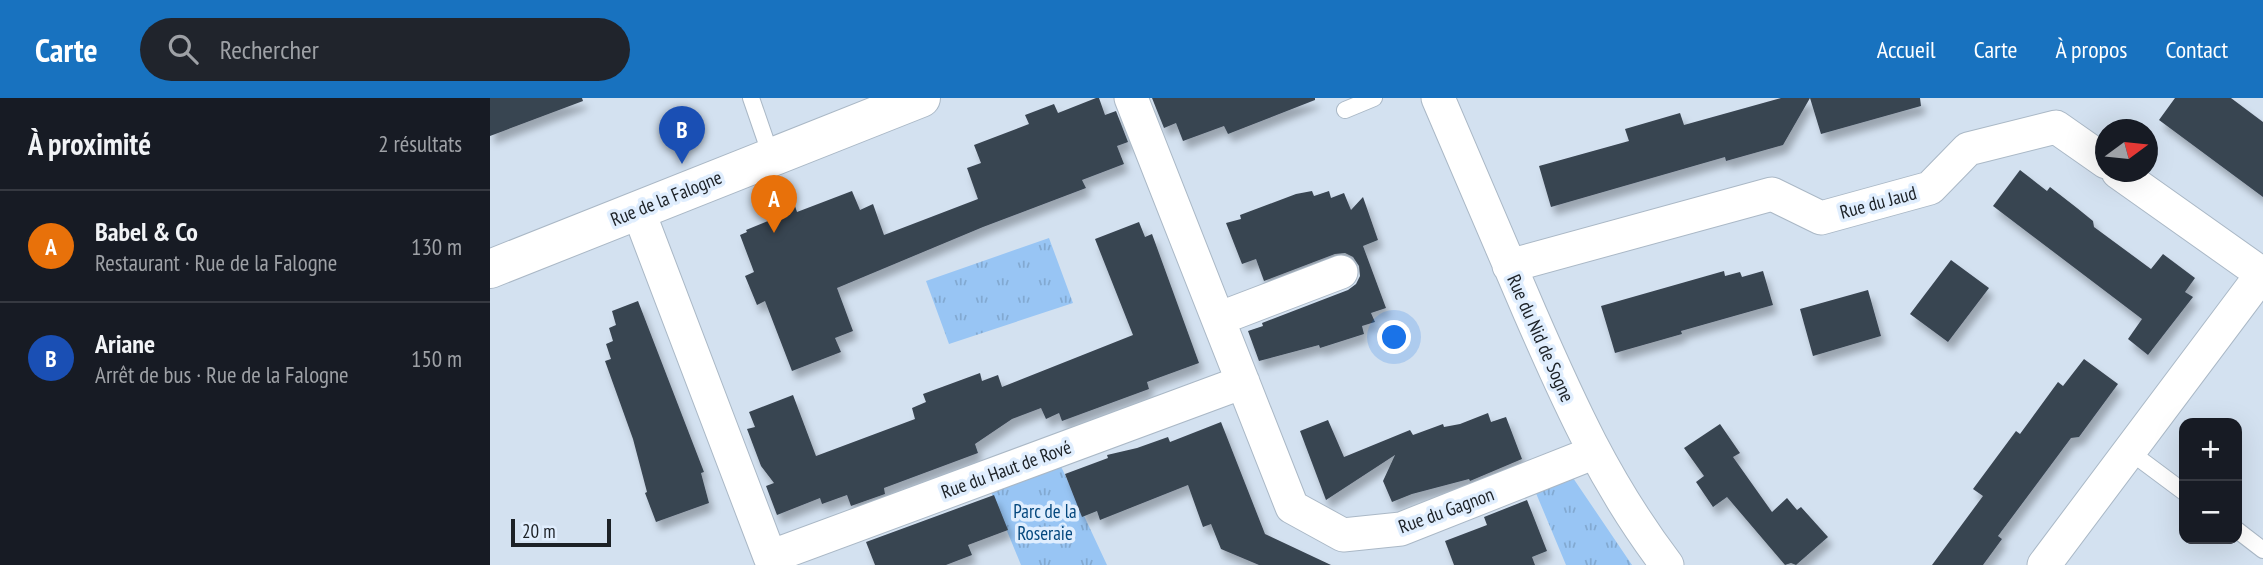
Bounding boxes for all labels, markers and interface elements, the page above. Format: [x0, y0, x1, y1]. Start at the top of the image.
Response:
search box [140, 18, 630, 81]
text: Carte [35, 28, 98, 71]
icon: search [164, 30, 202, 68]
text: Rechercher [220, 33, 319, 66]
text: Accueil [1877, 34, 1936, 65]
text: Carte [1974, 34, 2017, 65]
text: À propos [2055, 34, 2127, 65]
text: Contact [2165, 34, 2228, 65]
pin: B [659, 106, 705, 164]
north arrow [2095, 119, 2158, 182]
text: À proximité [28, 124, 151, 163]
text: 2 résultats [378, 129, 462, 158]
street label: Rue de la Falogne [607, 165, 725, 231]
pin: A [751, 175, 797, 233]
street label: Rue du Jaud [1837, 180, 1919, 224]
text: Babel & Co [95, 215, 198, 248]
text: A [45, 232, 57, 261]
text: 130 m [411, 232, 462, 261]
text: Restaurant · Rue de la Falogne [95, 248, 337, 277]
street label: Rue du Nid de Sogne [1502, 270, 1580, 406]
your location [1377, 320, 1411, 354]
text: Ariane [95, 327, 155, 360]
text: B [45, 344, 57, 373]
text: 150 m [411, 344, 462, 373]
text: Arrêt de bus · Rue de la Falogne [95, 360, 349, 389]
map controls [2179, 418, 2242, 544]
button: + [2179, 418, 2242, 481]
street label: Rue du Haut de Rové [938, 434, 1074, 504]
button: − [2179, 481, 2242, 544]
street label: Rue du Gagnon [1395, 482, 1497, 538]
park label: Parc de la Roseraie [1013, 499, 1077, 545]
scale bar [511, 516, 611, 548]
text: 20 m [522, 519, 556, 543]

